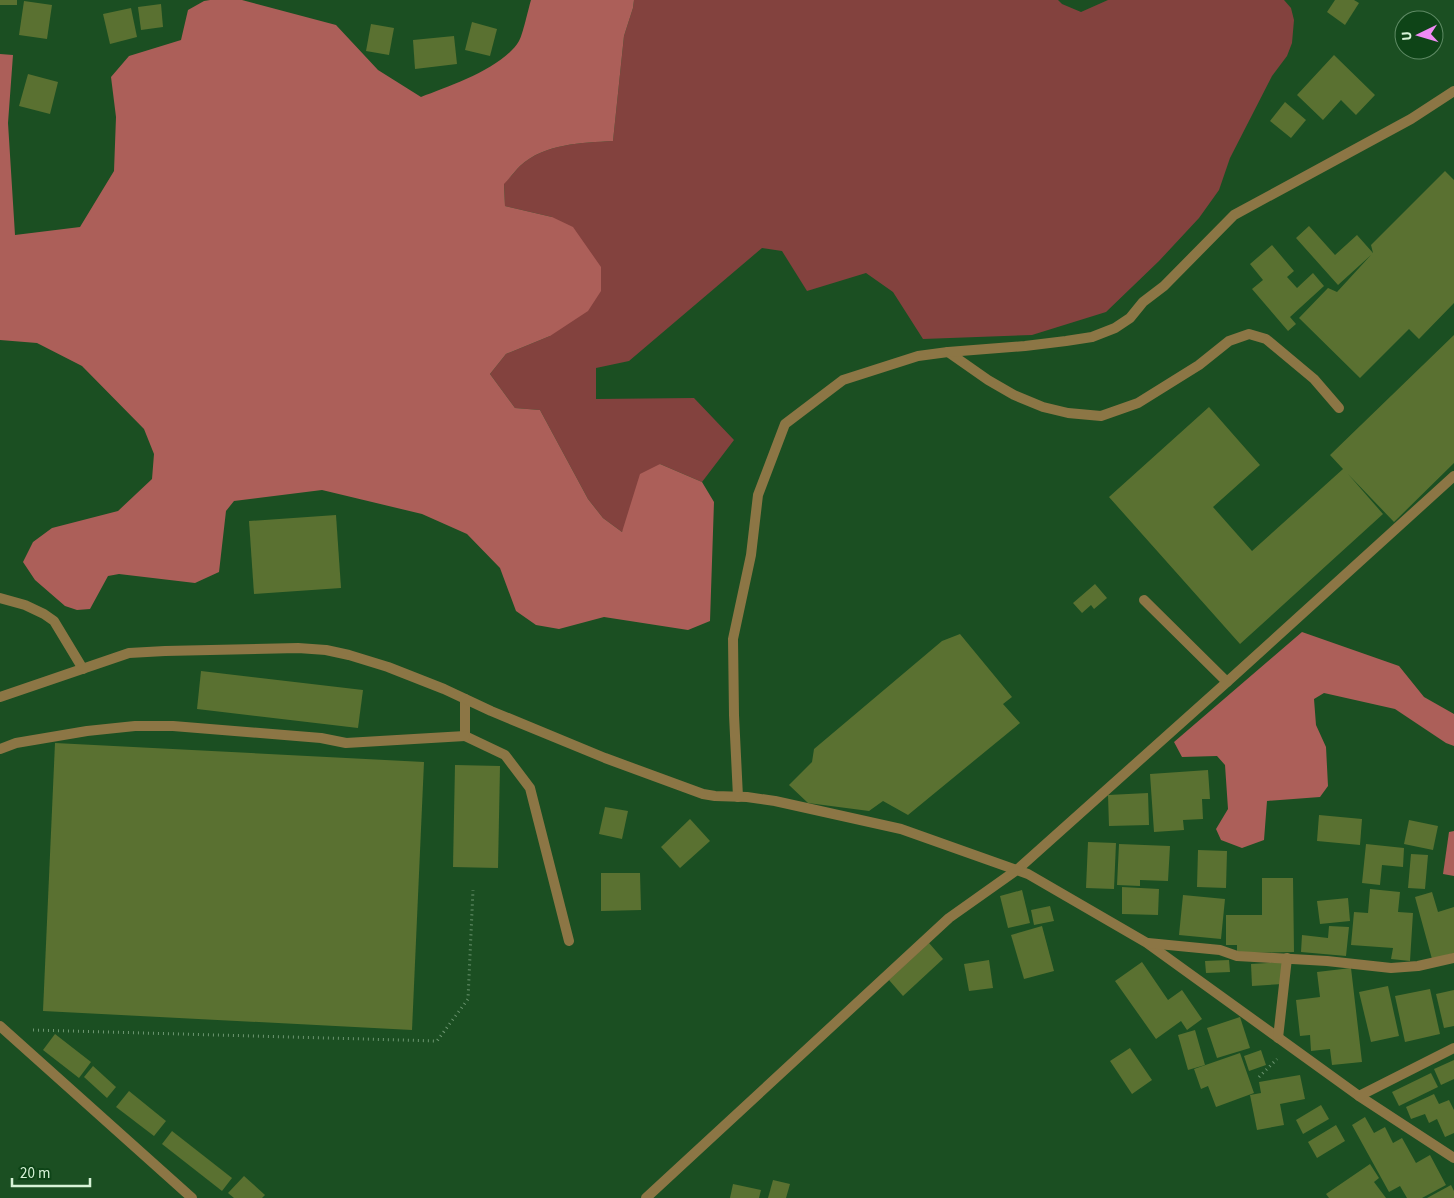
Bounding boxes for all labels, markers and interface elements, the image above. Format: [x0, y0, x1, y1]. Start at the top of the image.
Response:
north arrow [1394, 10, 1444, 60]
text: U [1397, 31, 1417, 42]
scale bar [12, 1156, 90, 1188]
text: 20 m [20, 1163, 50, 1184]

